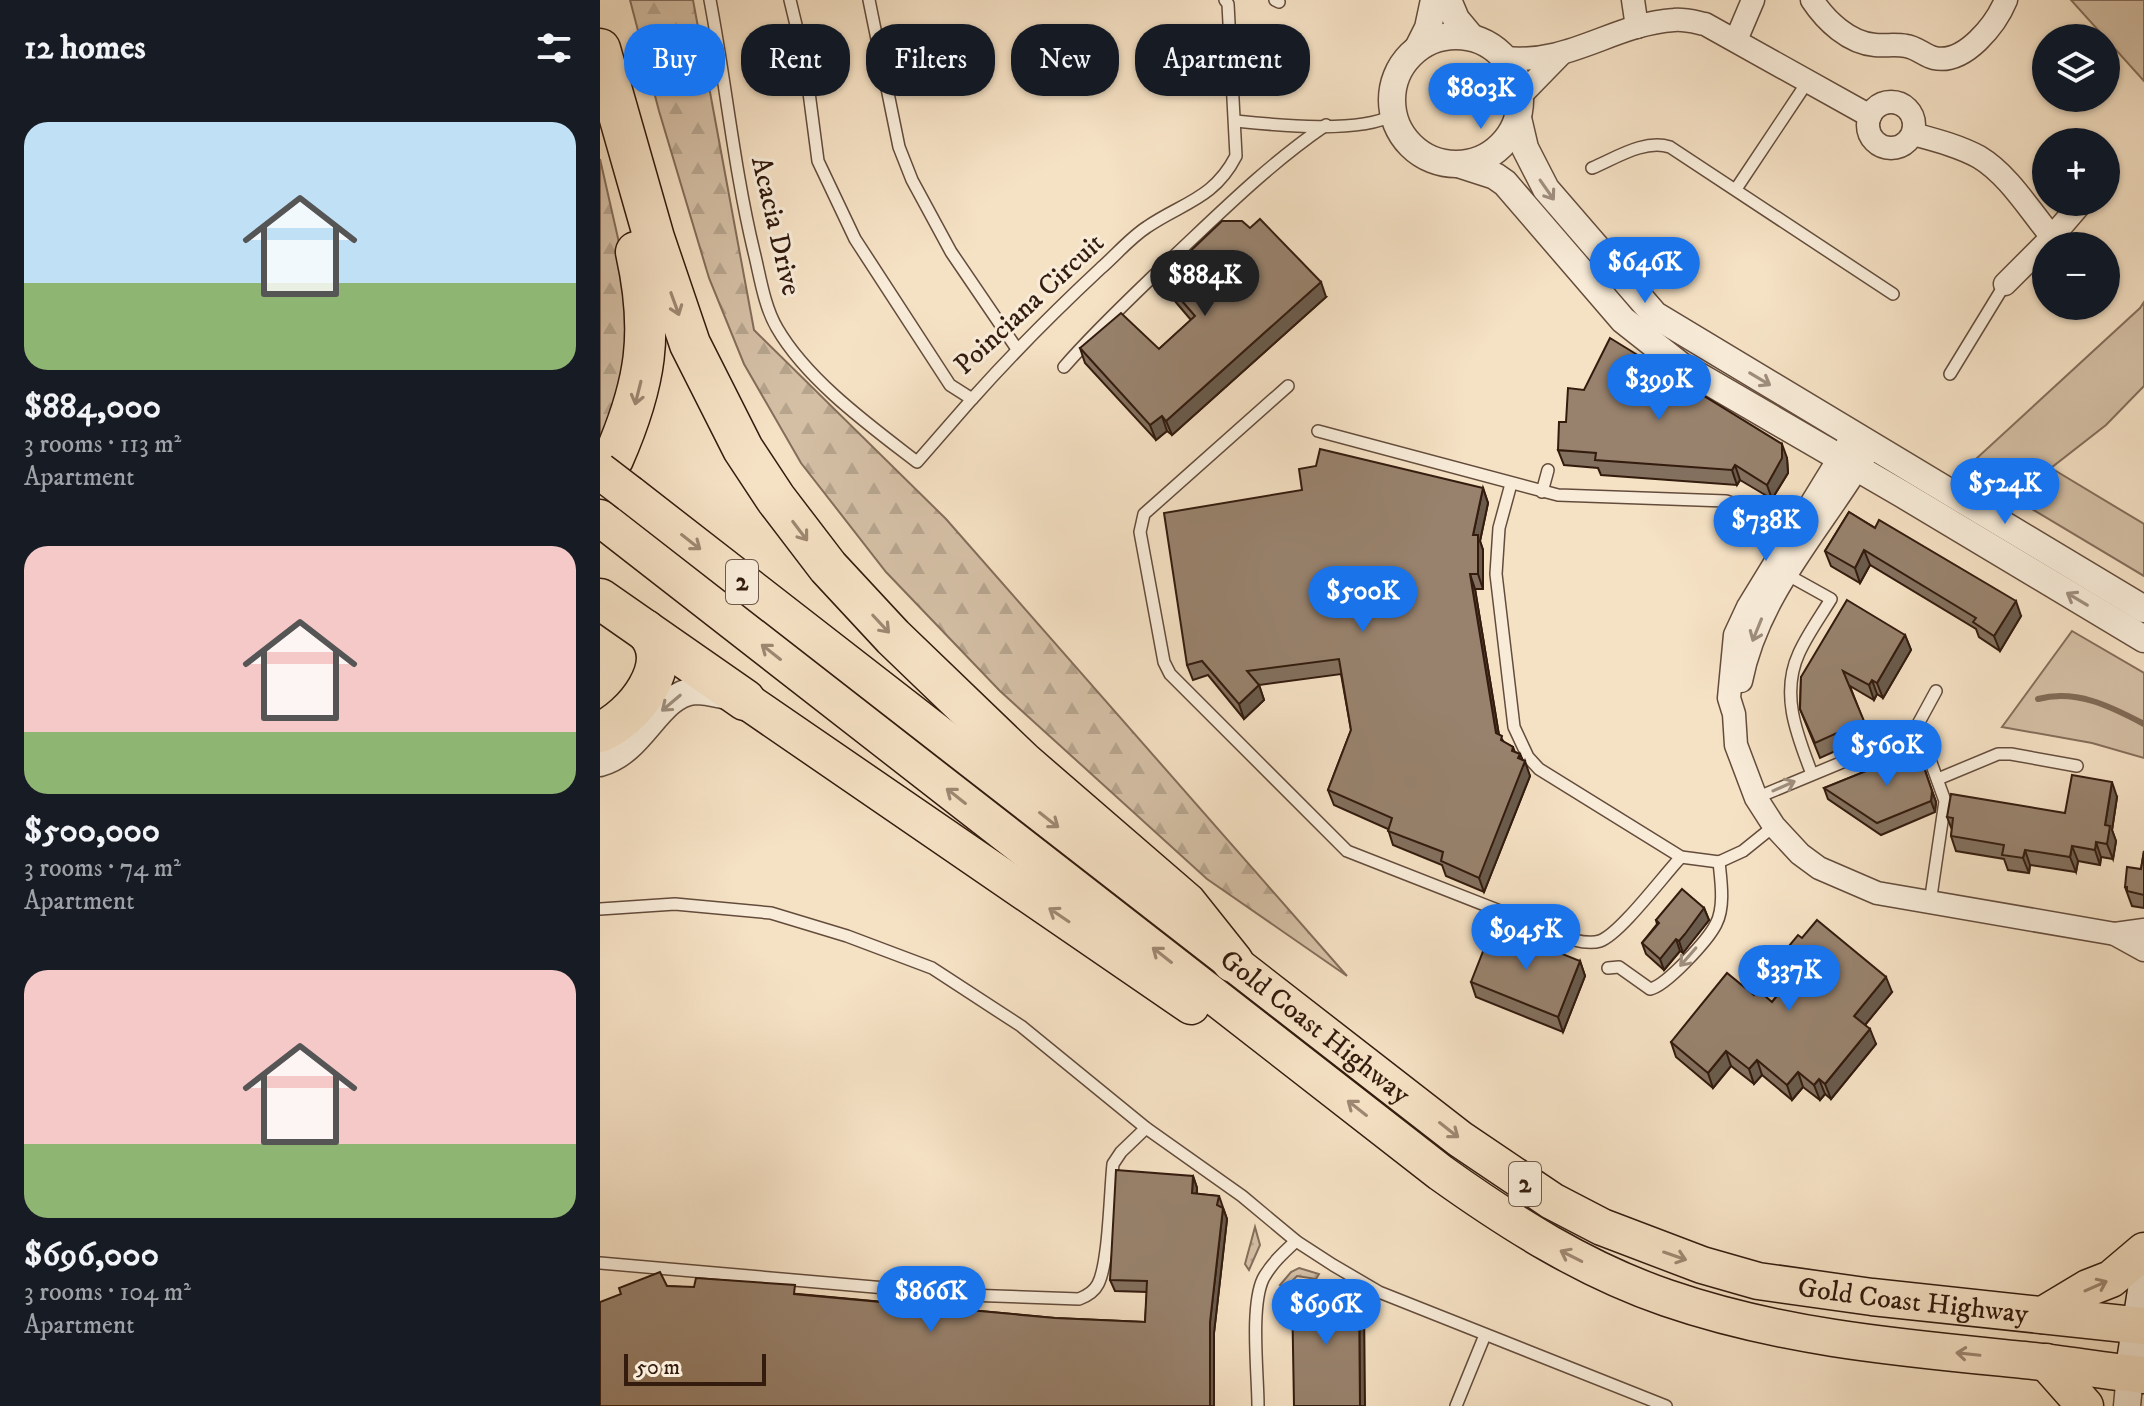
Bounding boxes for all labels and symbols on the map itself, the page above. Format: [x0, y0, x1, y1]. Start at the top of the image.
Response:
pin: $803K [1425, 63, 1537, 131]
street label: Acacia Drive [743, 153, 809, 299]
one-way arrow [1539, 178, 1555, 200]
street label: Poinciana Circuit [947, 226, 1111, 382]
pin: $646K [1589, 237, 1701, 305]
pin: $884K [1149, 250, 1261, 318]
one-way arrow [669, 291, 683, 316]
pin: $399K [1603, 354, 1715, 422]
one-way arrow [1748, 371, 1771, 387]
one-way arrow [630, 379, 645, 405]
pin: $524K [1949, 458, 2061, 526]
pin: $738K [1710, 495, 1822, 563]
one-way arrow [791, 520, 808, 541]
one-way arrow [680, 534, 701, 551]
road number: 2 [726, 560, 758, 604]
pin: $500K [1307, 566, 1419, 634]
one-way arrow [2066, 591, 2089, 607]
one-way arrow [872, 613, 890, 633]
one-way arrow [1749, 617, 1763, 642]
one-way arrow [761, 643, 782, 660]
one-way arrow [662, 694, 682, 712]
pin: $560K [1831, 720, 1943, 788]
one-way arrow [1772, 778, 1796, 793]
one-way arrow [946, 788, 967, 805]
one-way arrow [1038, 812, 1059, 829]
pin: $945K [1470, 904, 1582, 972]
one-way arrow [1048, 907, 1070, 923]
street label: Gold Coast Highway [1213, 942, 1418, 1112]
pin: $337K [1733, 945, 1845, 1013]
one-way arrow [1152, 947, 1173, 964]
one-way arrow [1679, 947, 1697, 967]
one-way arrow [1347, 1099, 1368, 1116]
one-way arrow [1438, 1122, 1459, 1139]
road number: 2 [1509, 1162, 1541, 1206]
one-way arrow [1560, 1247, 1584, 1263]
one-way arrow [1662, 1249, 1687, 1264]
pin: $866K [875, 1266, 987, 1334]
street label: Gold Coast Highway [1796, 1269, 2031, 1331]
one-way arrow [2083, 1277, 2107, 1292]
pin: $696K [1270, 1279, 1382, 1347]
one-way arrow [1955, 1347, 1982, 1362]
scale bar [624, 1350, 766, 1386]

